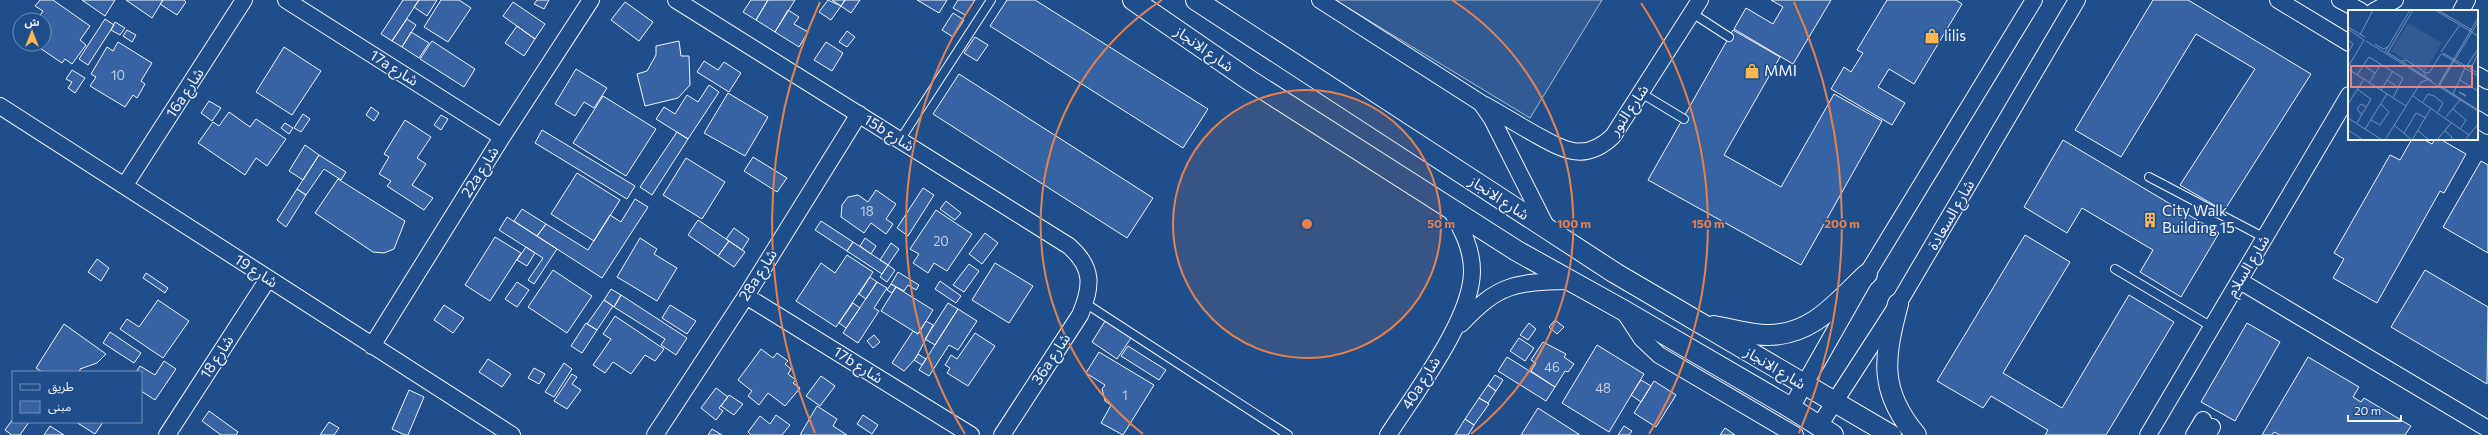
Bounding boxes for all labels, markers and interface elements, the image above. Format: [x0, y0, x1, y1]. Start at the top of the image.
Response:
inset map [2348, 10, 2478, 140]
north arrow [12, 12, 52, 52]
text: ش [24, 15, 40, 29]
street label: شارع الانجاز [1168, 21, 1238, 78]
place label: lilis [1944, 26, 1966, 44]
shop icon: lilis [1923, 27, 1941, 45]
street label: 17a شارع [365, 45, 422, 93]
place label: MMI [1764, 61, 1797, 79]
shop icon: MMI [1743, 62, 1761, 80]
street label: 16a شارع [161, 64, 210, 123]
house number: 10 [111, 67, 125, 83]
street label: شارع النور [1604, 80, 1655, 141]
street label: 15b شارع [859, 110, 918, 158]
street label: 22a شارع [457, 143, 505, 202]
street label: شارع الانجاز [1463, 171, 1533, 227]
street label: شارع السعادة [1923, 176, 1981, 255]
place label: City Walk Building 15 [2162, 201, 2235, 236]
house number: 18 [860, 203, 874, 219]
building icon: City Walk Building 15 [2141, 211, 2159, 229]
text: 50 m [1427, 216, 1455, 230]
text: 100 m [1557, 216, 1591, 230]
text: 150 m [1691, 216, 1725, 230]
text: 200 m [1824, 216, 1860, 230]
centre of rings [1300, 217, 1314, 231]
street label: شارع السلام [2222, 231, 2276, 302]
house number: 20 [933, 233, 949, 249]
street label: 28a شارع [734, 245, 783, 306]
street label: شارع 19 [229, 250, 282, 294]
street label: 36a شارع [1027, 329, 1077, 390]
street label: شارع 18 [196, 331, 240, 384]
street label: شارع الانجاز [1739, 341, 1809, 396]
street label: 17b شارع [828, 342, 887, 390]
street label: 40a شارع [1397, 353, 1447, 414]
house number: 46 [1544, 359, 1560, 375]
legend [12, 371, 142, 423]
text: طريق [48, 379, 74, 395]
house number: 48 [1595, 380, 1611, 396]
house number: 1 [1122, 387, 1128, 403]
scale bar [2348, 397, 2401, 423]
text: مبنى [48, 399, 71, 414]
text: 20 m [2354, 403, 2381, 417]

